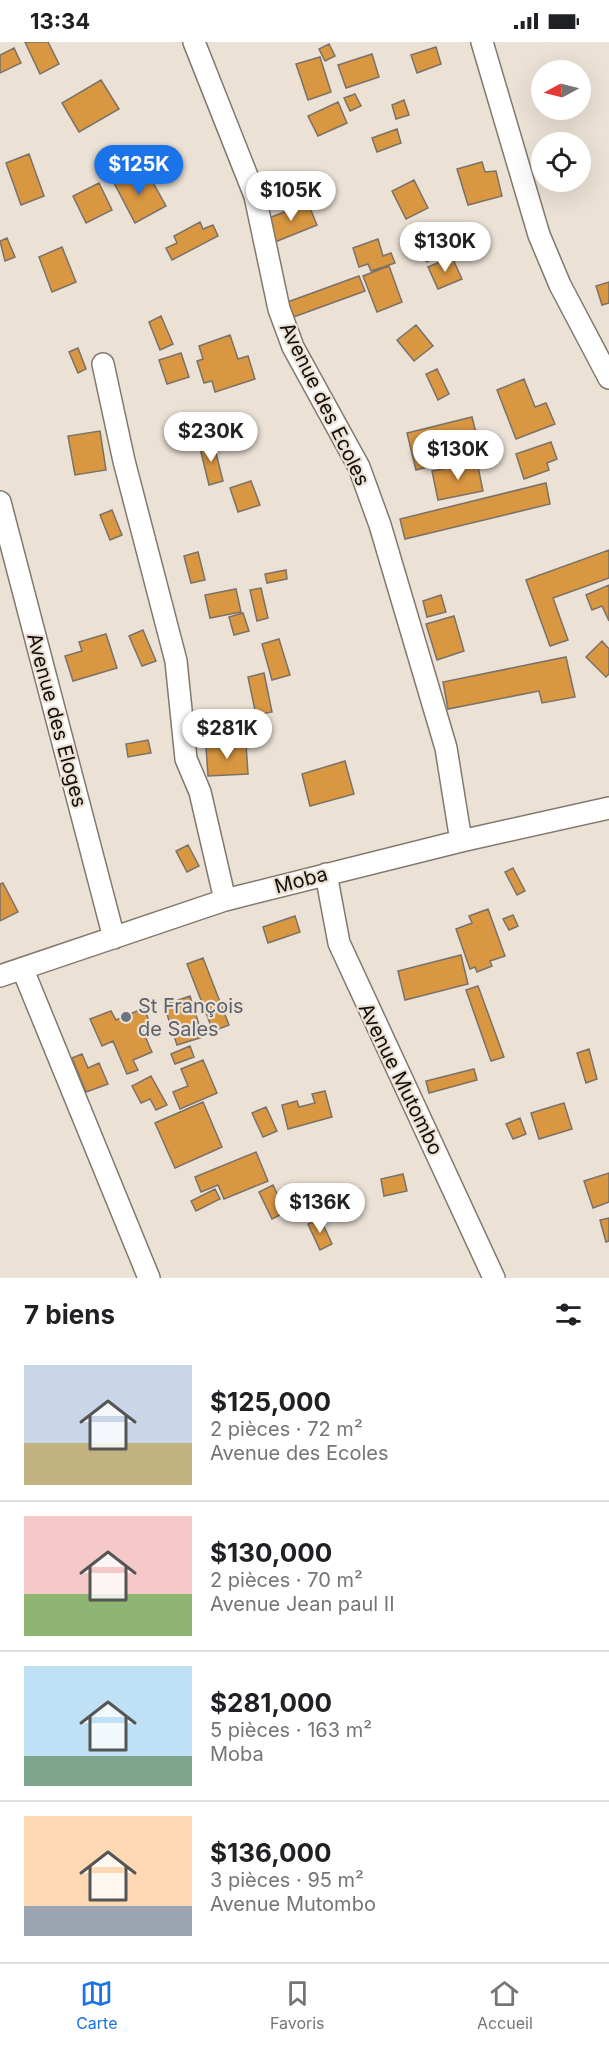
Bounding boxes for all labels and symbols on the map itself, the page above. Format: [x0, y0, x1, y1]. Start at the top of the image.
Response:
north arrow [531, 60, 591, 120]
pin: $125K [97, 145, 181, 196]
pin: $105K [249, 171, 333, 222]
pin: $130K [403, 222, 487, 273]
street label: Avenue des Ecoles [275, 319, 375, 489]
pin: $230K [169, 412, 253, 463]
pin: $130K [416, 430, 500, 481]
street label: Avenue des Eloges [22, 630, 92, 810]
pin: $281K [185, 709, 269, 760]
street label: Moba [272, 861, 330, 899]
place label: St François de Sales [138, 994, 244, 1041]
street label: Avenue Mutombo [354, 999, 448, 1159]
marker: St François de Sales [119, 1010, 133, 1024]
pin: $136K [278, 1183, 362, 1234]

